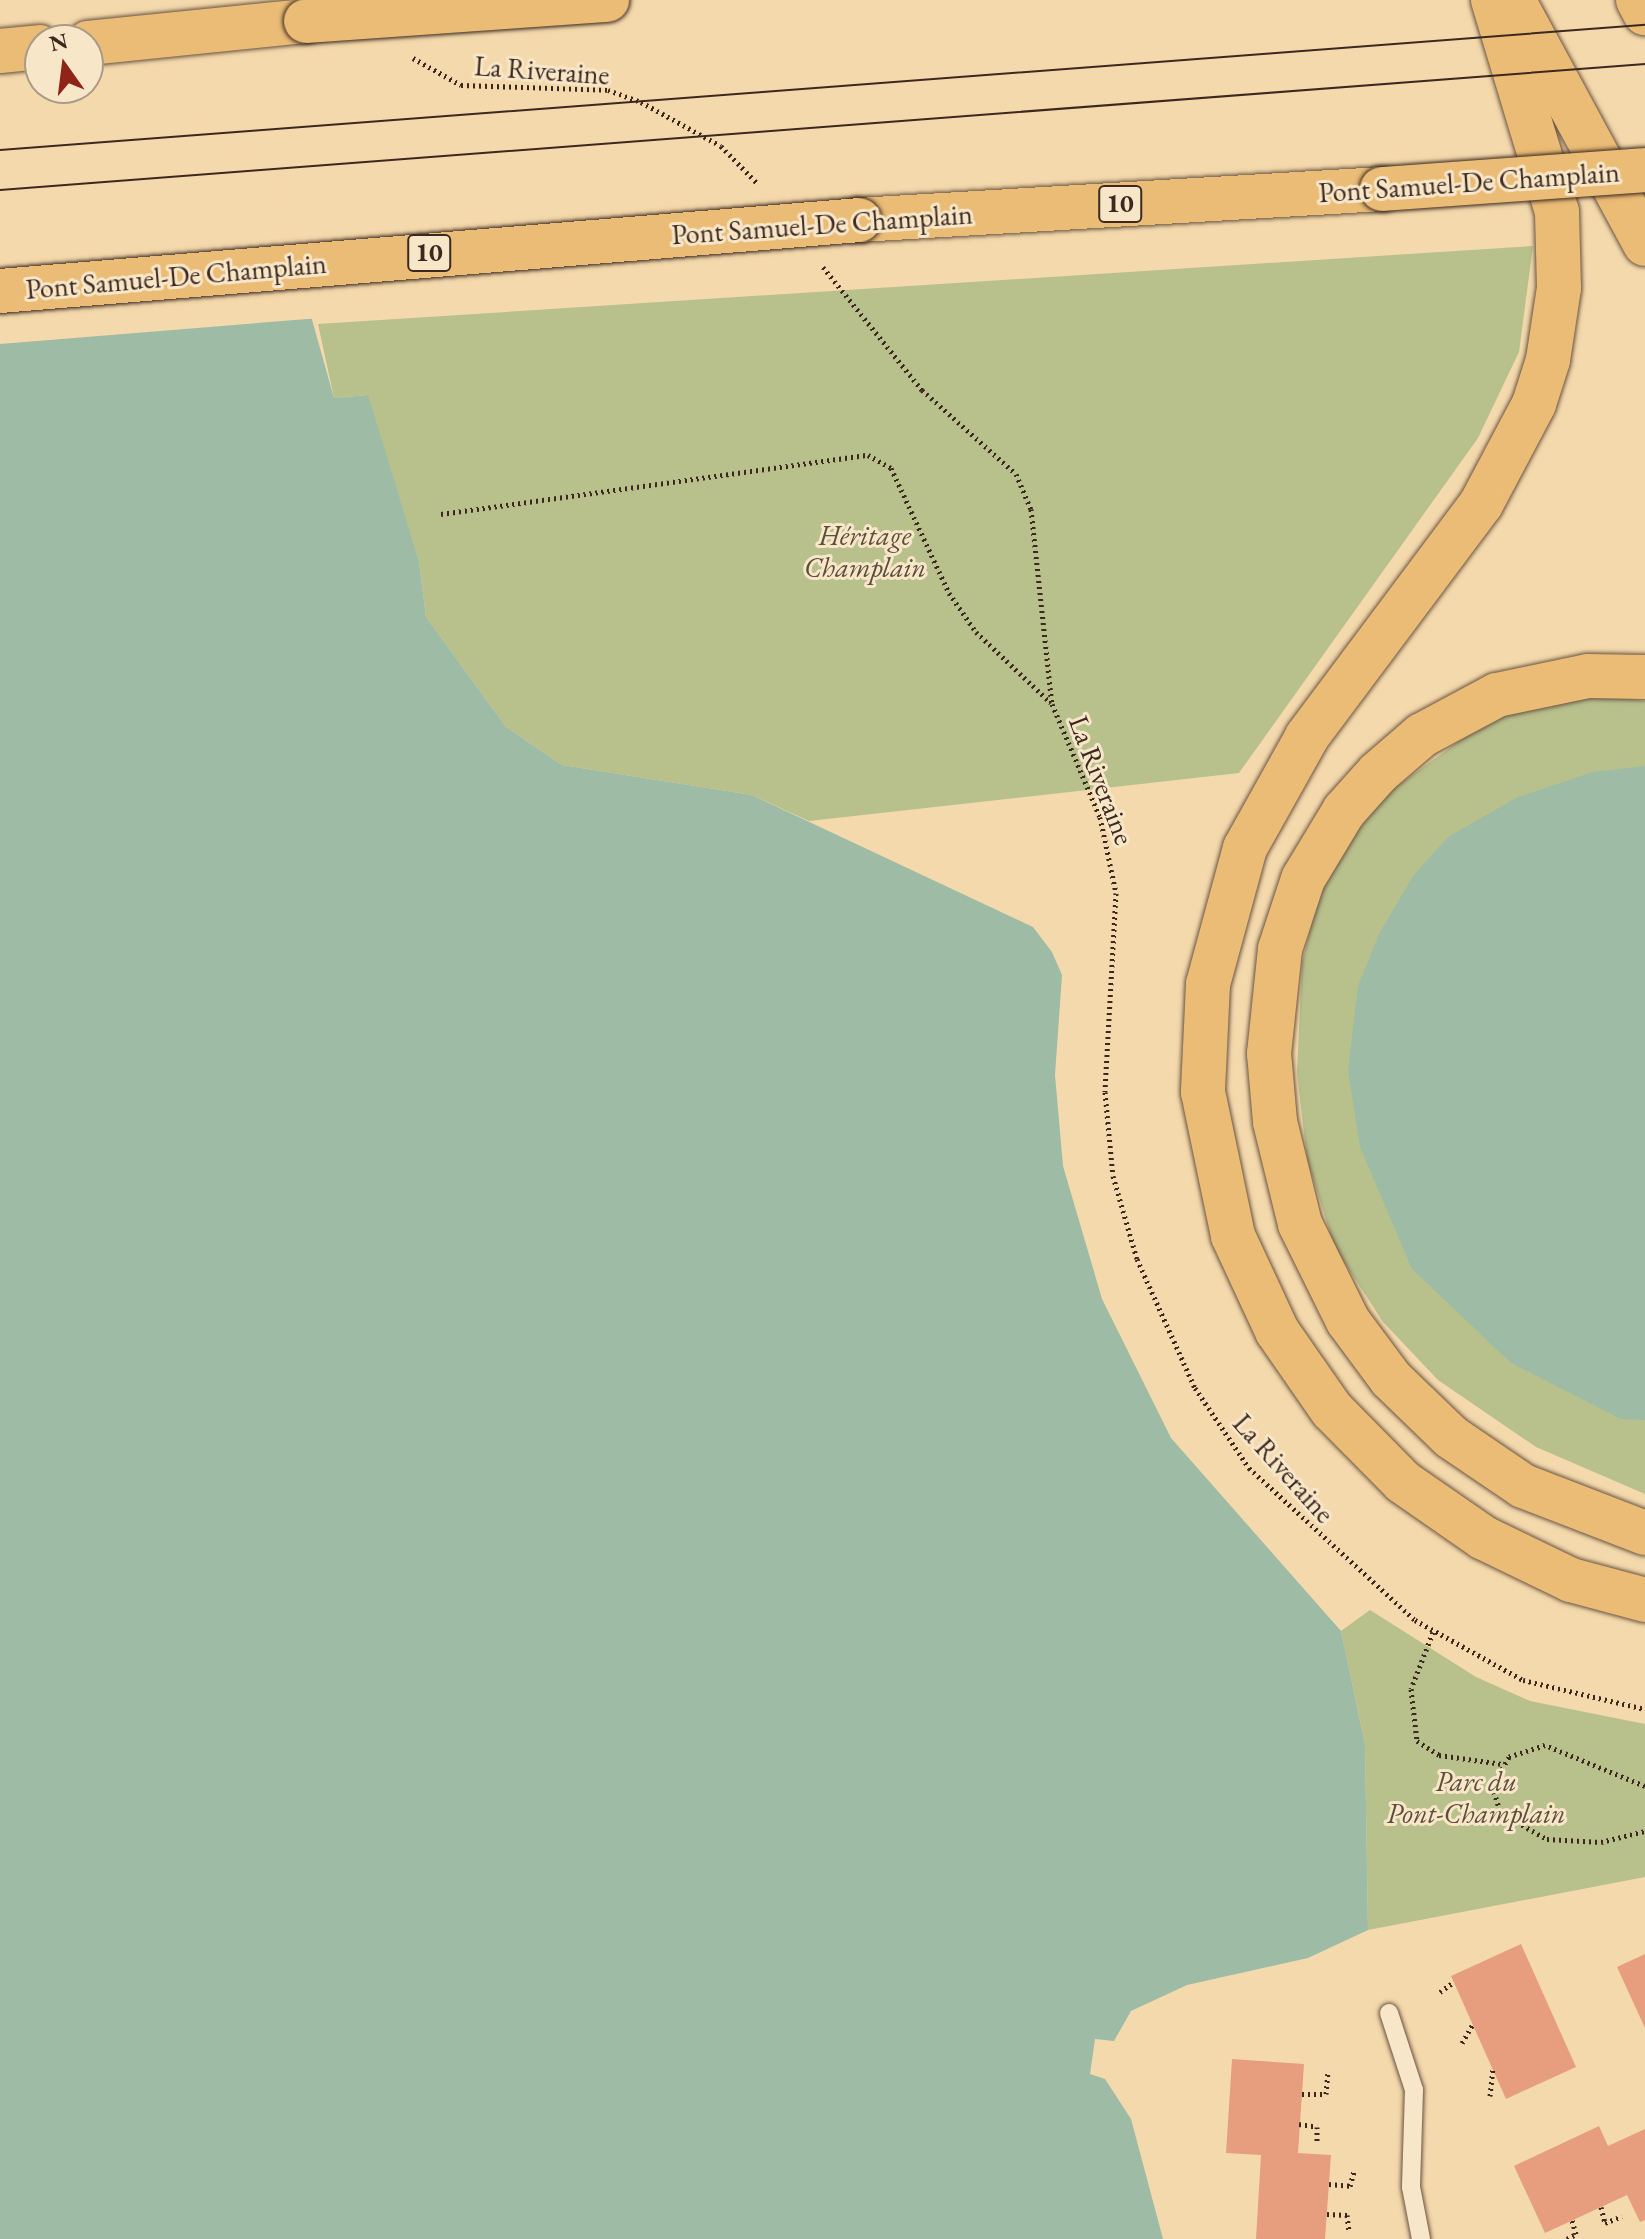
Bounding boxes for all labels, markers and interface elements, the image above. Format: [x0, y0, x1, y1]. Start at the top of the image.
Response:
north arrow [24, 24, 104, 104]
text: N [46, 26, 71, 58]
street label: La Riveraine [473, 49, 611, 91]
street label: Pont Samuel-De Champlain [1317, 155, 1621, 209]
road number: 10 [1098, 182, 1142, 226]
street label: Pont Samuel-De Champlain [670, 197, 974, 251]
road number: 10 [407, 231, 451, 275]
street label: Pont Samuel-De Champlain [24, 246, 328, 306]
park label: Héritage Champlain [804, 518, 926, 584]
street label: La Riveraine [1062, 711, 1142, 849]
street label: La Riveraine [1226, 1406, 1342, 1530]
park label: Parc du Pont-Champlain [1386, 1764, 1566, 1830]

